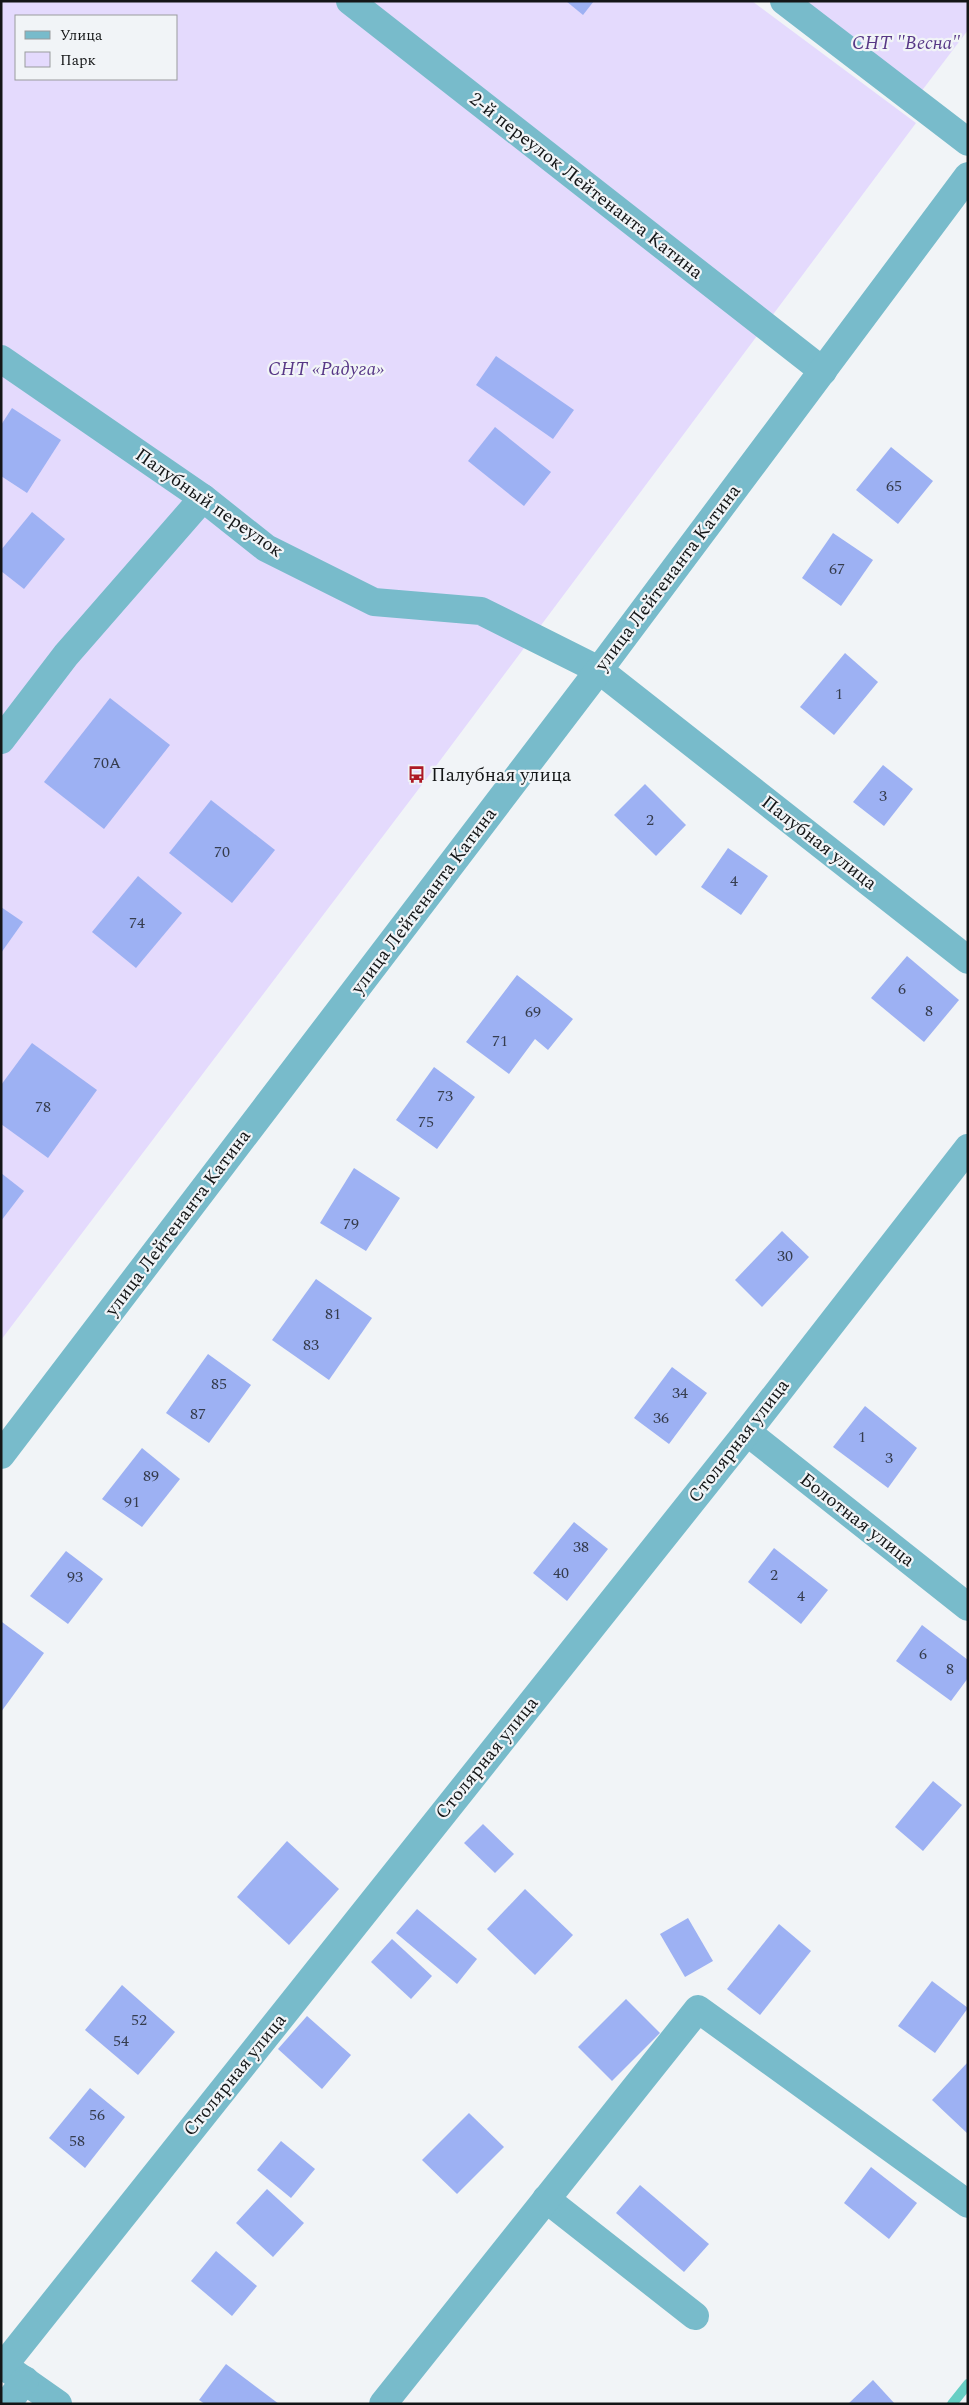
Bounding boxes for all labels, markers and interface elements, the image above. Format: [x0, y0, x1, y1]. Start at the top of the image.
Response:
legend [15, 15, 178, 80]
text: Улица [60, 24, 103, 47]
park label: СНТ "Весна" [852, 29, 960, 58]
text: Парк [60, 49, 96, 72]
street label: 2-й переулок Лейтенанта Катина [463, 85, 710, 287]
park label: СНТ «Радуга» [268, 355, 384, 384]
street label: Палубный переулок [129, 441, 290, 565]
house number: 65 [886, 474, 902, 498]
street label: улица Лейтенанта Катина [587, 478, 749, 679]
house number: 67 [829, 557, 845, 581]
house number: 1 [835, 682, 843, 706]
house number: 70А [93, 751, 121, 775]
place label: Палубная улица [431, 761, 572, 790]
bus stop icon: Палубная улица [407, 765, 427, 785]
house number: 3 [879, 784, 887, 808]
street label: Палубная улица [755, 788, 884, 898]
street label: улица Лейтенанта Катина [343, 801, 505, 1002]
house number: 2 [646, 808, 654, 832]
house number: 70 [214, 840, 230, 864]
house number: 4 [730, 869, 738, 893]
house number: 74 [129, 911, 145, 935]
house number: 6 [898, 977, 906, 1001]
house number: 8 [925, 999, 933, 1023]
house number: 69 [525, 1000, 541, 1024]
house number: 71 [492, 1029, 508, 1053]
house number: 73 [437, 1084, 453, 1108]
house number: 78 [35, 1095, 51, 1119]
house number: 75 [418, 1110, 434, 1134]
street label: улица Лейтенанта Катина [97, 1123, 259, 1324]
house number: 79 [343, 1212, 359, 1236]
house number: 30 [777, 1244, 793, 1268]
house number: 81 [325, 1302, 341, 1326]
house number: 83 [303, 1333, 319, 1357]
house number: 85 [211, 1372, 227, 1396]
street label: Столярная улица [681, 1372, 797, 1509]
house number: 34 [672, 1381, 688, 1405]
house number: 87 [190, 1402, 206, 1426]
house number: 36 [653, 1406, 669, 1430]
house number: 1 [858, 1425, 866, 1449]
house number: 3 [885, 1446, 893, 1470]
house number: 89 [143, 1464, 159, 1488]
street label: Болотная улица [793, 1466, 921, 1575]
house number: 91 [124, 1490, 140, 1514]
house number: 38 [573, 1535, 589, 1559]
house number: 40 [553, 1561, 569, 1585]
house number: 2 [770, 1563, 778, 1587]
house number: 93 [67, 1565, 83, 1589]
house number: 4 [797, 1584, 805, 1608]
house number: 6 [919, 1642, 927, 1666]
house number: 8 [946, 1657, 954, 1681]
street label: Столярная улица [428, 1690, 546, 1826]
street label: Столярная улица [176, 2007, 294, 2143]
house number: 52 [131, 2008, 147, 2032]
house number: 54 [113, 2029, 129, 2053]
house number: 56 [89, 2103, 105, 2127]
house number: 58 [69, 2129, 85, 2153]

